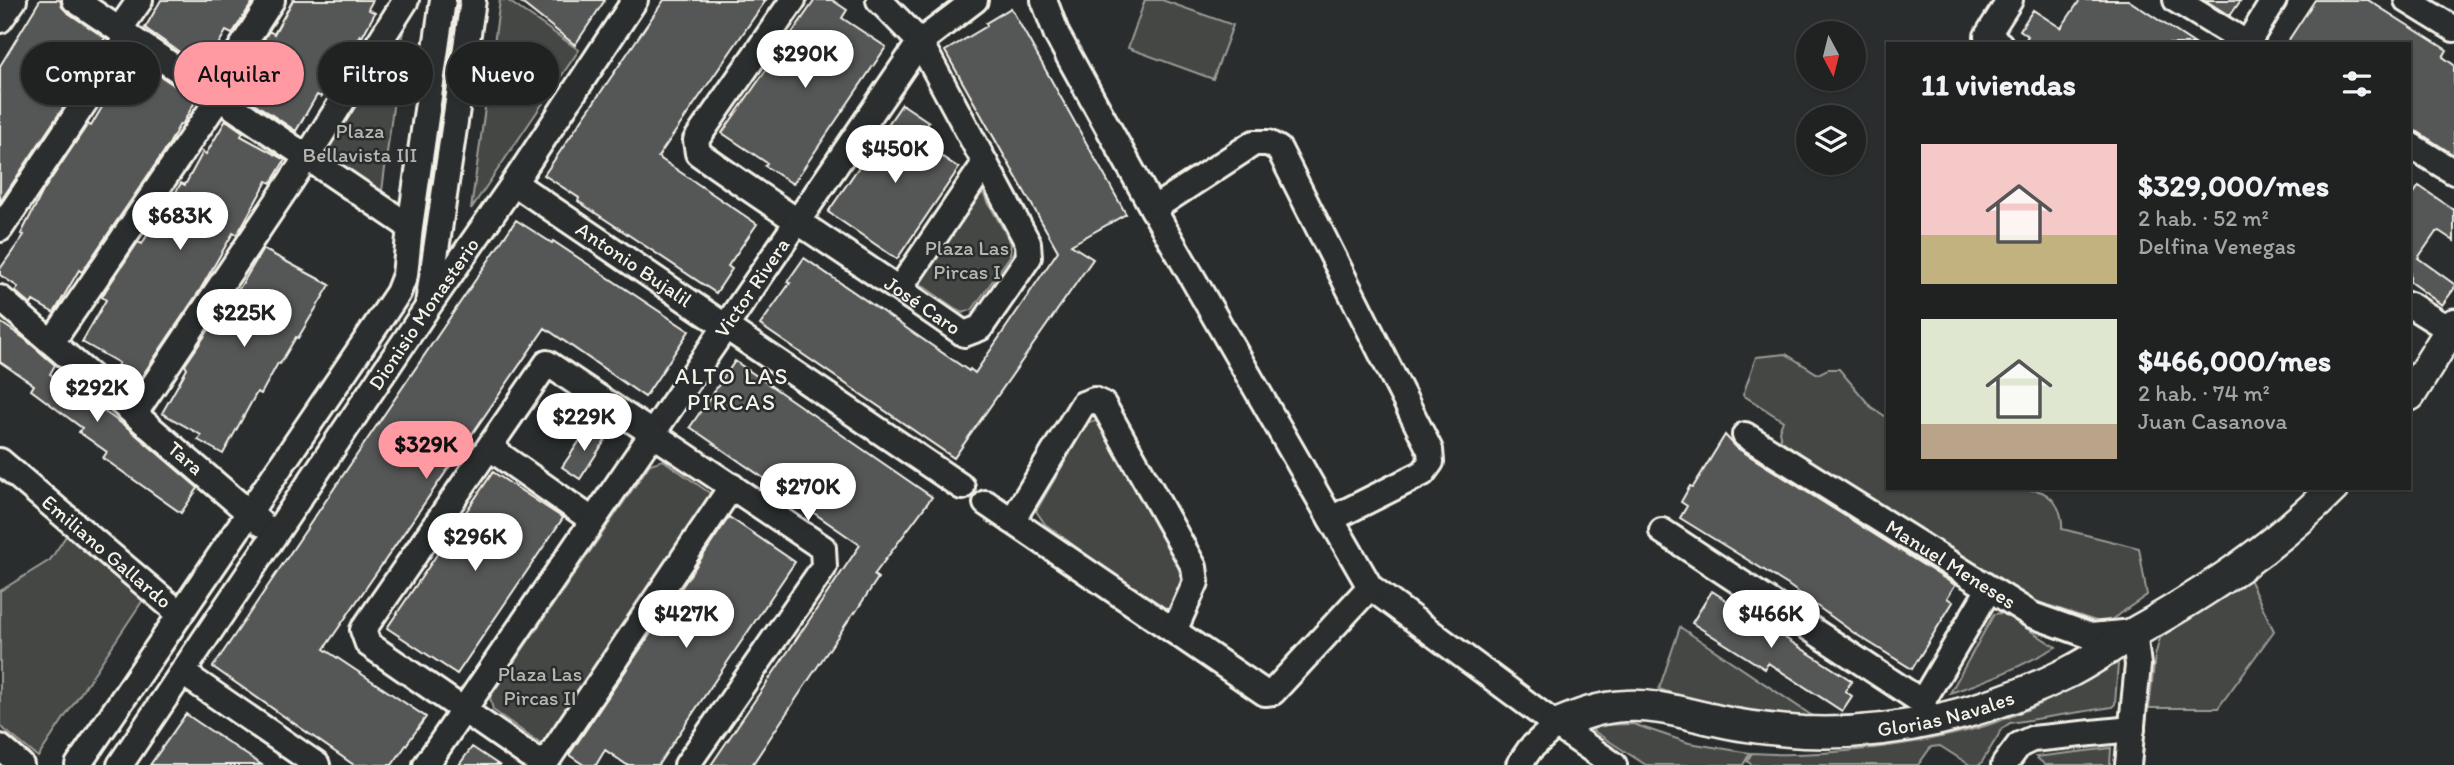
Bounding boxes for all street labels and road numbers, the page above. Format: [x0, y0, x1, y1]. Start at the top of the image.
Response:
street label: Antonio Bujalil [572, 216, 697, 312]
street label: Dionisio Monasterio [363, 232, 484, 394]
street label: Victor Rivera [709, 233, 795, 342]
street label: José Caro [880, 270, 966, 340]
street label: Tara [163, 435, 209, 480]
street label: Emiliano Gallardo [37, 489, 177, 613]
street label: Manuel Meneses [1881, 514, 2021, 614]
street label: Glorias Navales [1876, 684, 2018, 742]

